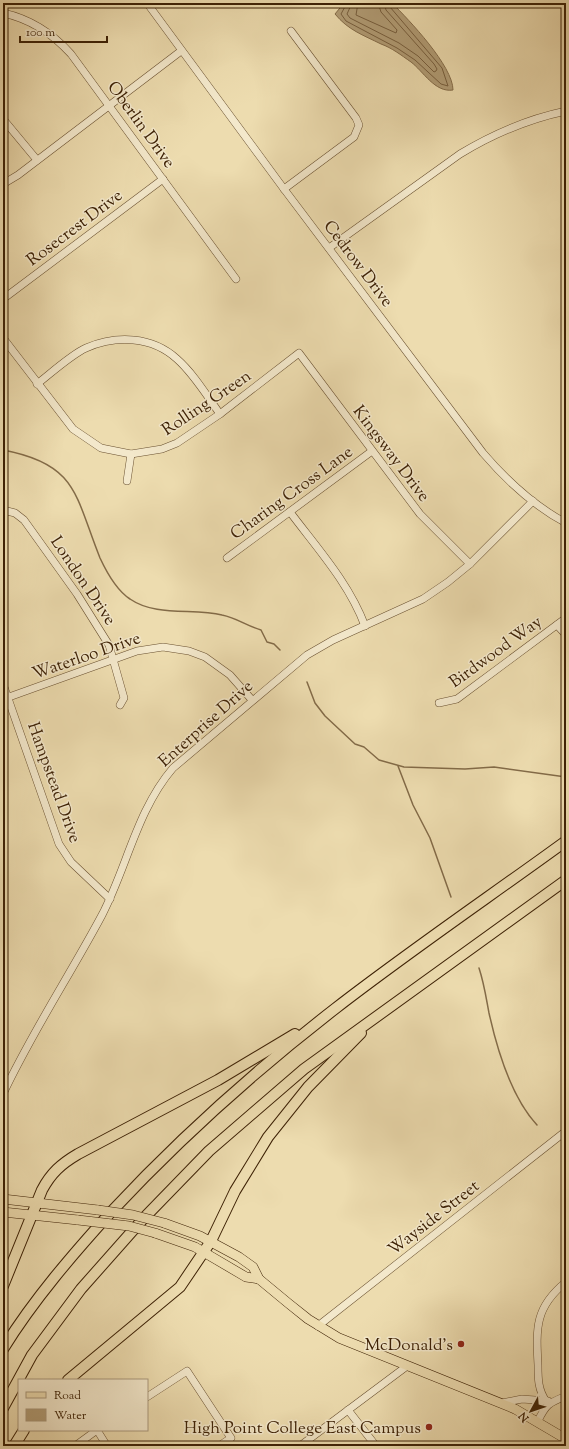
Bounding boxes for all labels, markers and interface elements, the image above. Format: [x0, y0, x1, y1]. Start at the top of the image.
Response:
scale bar [20, 18, 107, 44]
text: 100 m [26, 24, 55, 42]
street label: Oberlin Drive [101, 77, 180, 174]
street label: Rosecrest Drive [22, 184, 128, 273]
street label: Cedrow Drive [317, 216, 398, 313]
street label: Rolling Green [158, 365, 257, 442]
street label: Kingsway Drive [346, 401, 435, 508]
street label: Charing Cross Lane [226, 441, 358, 546]
street label: London Drive [44, 532, 121, 630]
street label: Birdwood Way [445, 610, 548, 694]
street label: Waterloo Drive [29, 627, 144, 687]
street label: Enterprise Drive [154, 675, 259, 774]
street label: Hampstead Drive [20, 719, 86, 846]
street label: Wayside Street [383, 1175, 485, 1262]
place label: McDonald's [365, 1334, 453, 1358]
marker: McDonald's [456, 1339, 466, 1349]
legend [18, 1379, 148, 1431]
text: Road [54, 1387, 81, 1405]
north arrow [511, 1391, 551, 1431]
text: Water [54, 1407, 87, 1425]
text: N [515, 1408, 534, 1426]
place label: High Point College East Campus [184, 1417, 421, 1441]
marker: High Point College East Campus [424, 1422, 434, 1432]

